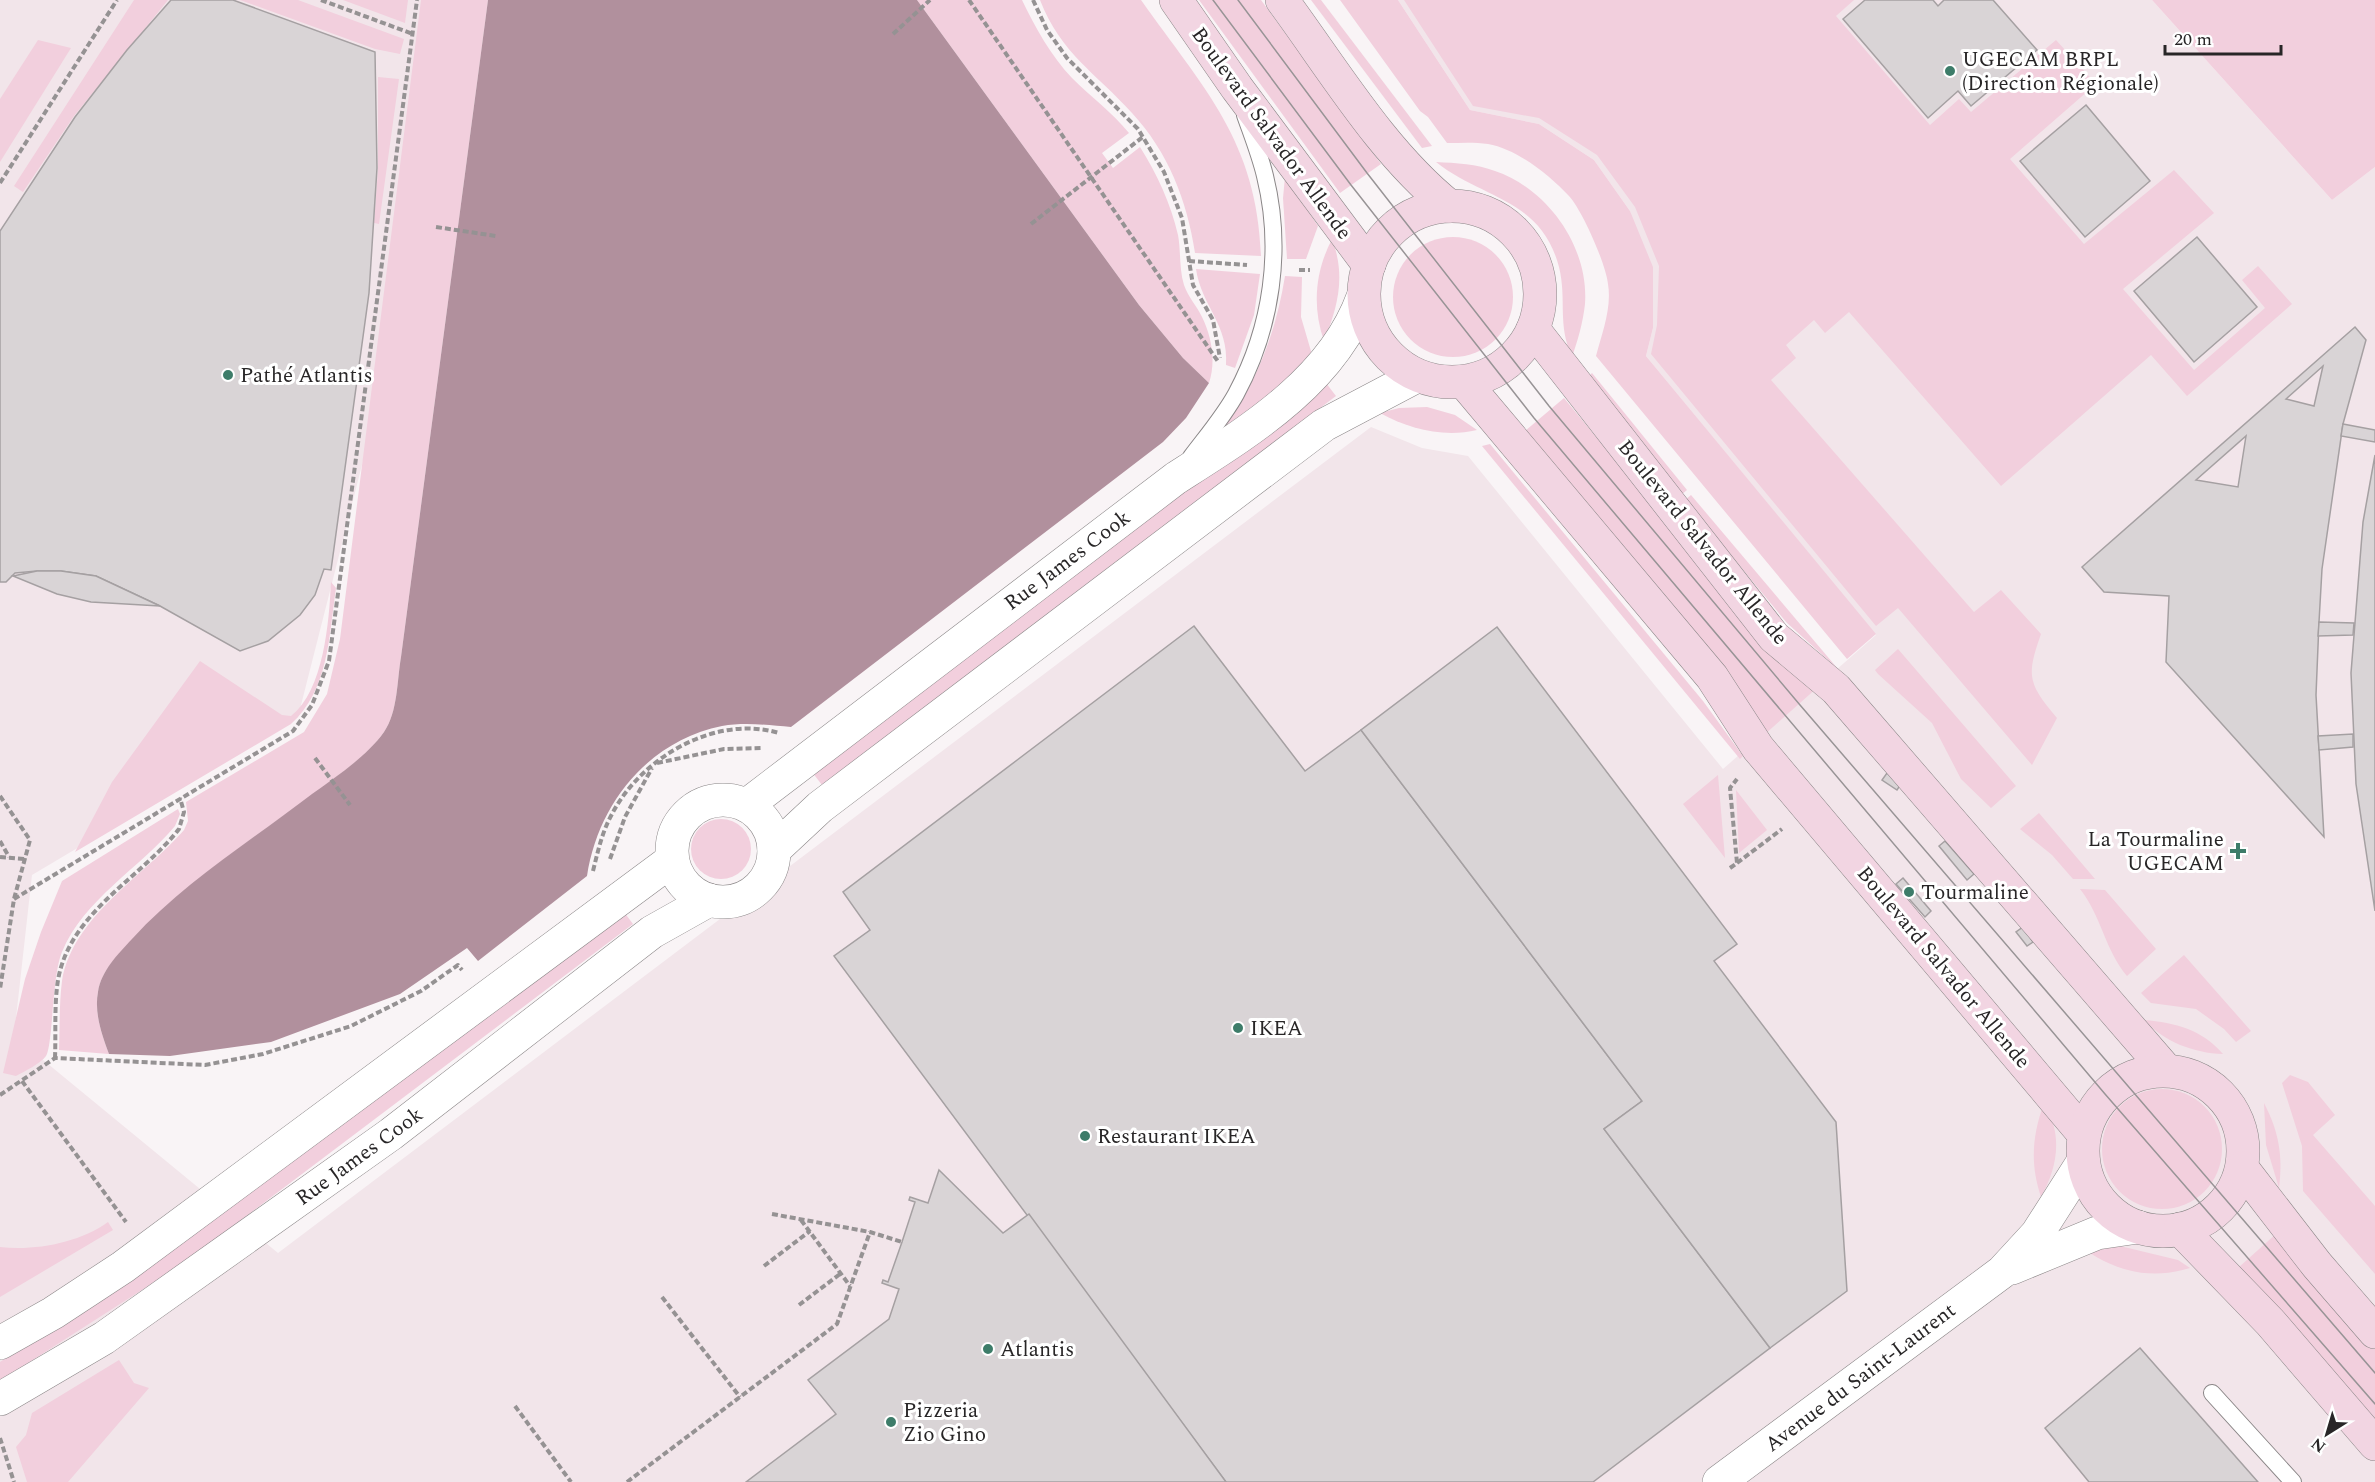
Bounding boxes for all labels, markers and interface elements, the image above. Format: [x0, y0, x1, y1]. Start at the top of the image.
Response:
scale bar [2165, 18, 2280, 56]
street label: Boulevard Salvador Allende [1183, 21, 1359, 247]
text: 20 m [2174, 26, 2212, 53]
place label: UGECAM BRPL (Direction Régionale) [1962, 44, 2159, 100]
marker: UGECAM BRPL (Direction Régionale) [1943, 64, 1957, 78]
place label: Pathé Atlantis [240, 360, 373, 392]
marker: Pathé Atlantis [221, 368, 235, 382]
street label: Boulevard Salvador Allende [1609, 433, 1795, 652]
street label: Rue James Cook [998, 502, 1138, 619]
place label: La Tourmaline UGECAM [2087, 824, 2224, 880]
marker: La Tourmaline UGECAM [2229, 842, 2247, 860]
street label: Boulevard Salvador Allende [1849, 859, 2038, 1076]
place label: Tourmaline [1921, 877, 2029, 909]
marker: Tourmaline [1902, 885, 1916, 899]
place label: IKEA [1250, 1013, 1303, 1045]
marker: IKEA [1231, 1021, 1245, 1035]
street label: Rue James Cook [289, 1099, 430, 1214]
place label: Restaurant IKEA [1097, 1121, 1256, 1153]
marker: Restaurant IKEA [1078, 1129, 1092, 1143]
street label: Avenue du Saint-Laurent [1758, 1295, 1963, 1460]
place label: Atlantis [1000, 1334, 1074, 1366]
marker: Atlantis [981, 1342, 995, 1356]
place label: Pizzeria Zio Gino [903, 1395, 986, 1451]
north arrow [2297, 1404, 2357, 1464]
marker: Pizzeria Zio Gino [884, 1415, 898, 1429]
text: N [2306, 1432, 2331, 1459]

